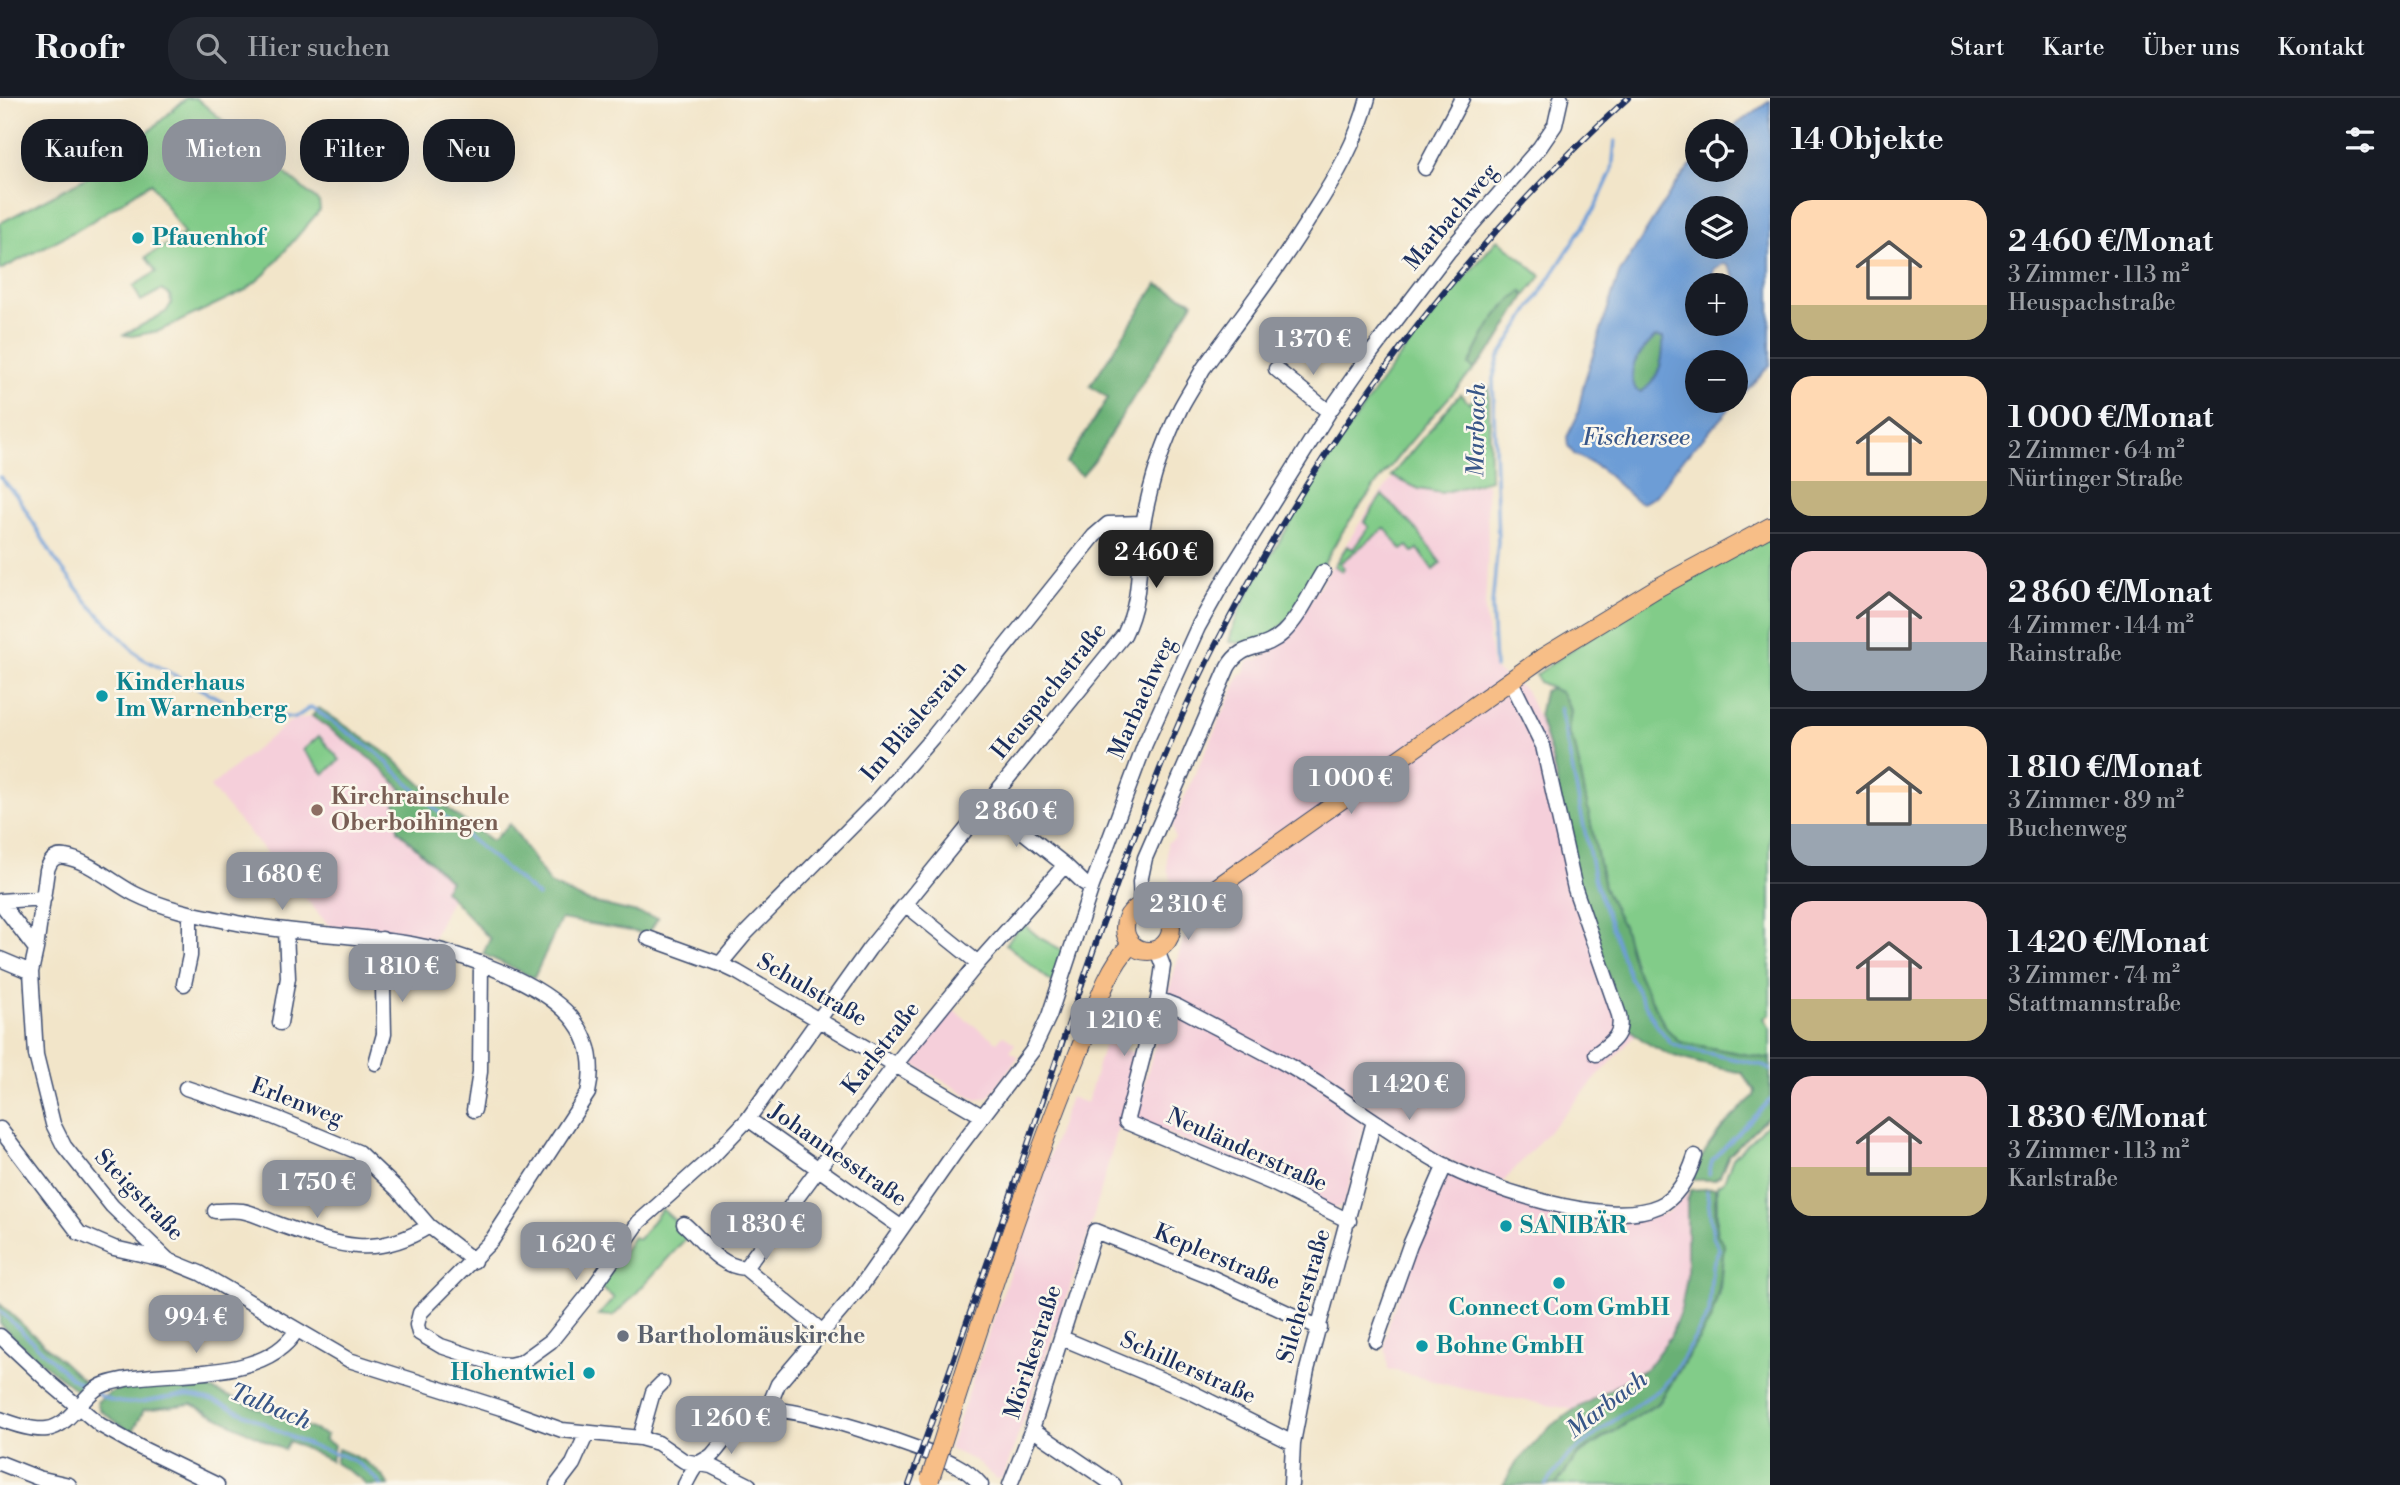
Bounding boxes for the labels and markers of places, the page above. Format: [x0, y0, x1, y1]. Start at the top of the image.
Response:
place label: Pfauenhof [152, 224, 268, 252]
marker: Pfauenhof [130, 230, 146, 246]
pin: 1 370 € [1248, 317, 1378, 377]
pin: 2 460 € [1091, 531, 1221, 590]
place label: Kinderhaus Im Warnenberg [116, 669, 288, 723]
marker: Kinderhaus Im Warnenberg [94, 688, 110, 704]
pin: 1 000 € [1286, 756, 1416, 816]
place label: Kirchrainschule Oberboihingen [331, 783, 510, 837]
pin: 2 860 € [951, 790, 1081, 849]
marker: Kirchrainschule Oberboihingen [309, 802, 325, 818]
pin: 1 680 € [217, 852, 347, 912]
pin: 2 310 € [1123, 882, 1253, 942]
pin: 1 810 € [337, 944, 467, 1004]
pin: 1 210 € [1059, 998, 1189, 1058]
pin: 1 420 € [1344, 1062, 1474, 1122]
pin: 1 750 € [252, 1160, 382, 1220]
pin: 1 830 € [701, 1202, 831, 1262]
place label: SANIBÄR [1520, 1210, 1628, 1240]
marker: SANIBÄR [1498, 1218, 1514, 1234]
pin: 1 620 € [511, 1222, 641, 1282]
marker: Connect Com GmbH [1551, 1275, 1567, 1291]
place label: Connect Com GmbH [1448, 1294, 1670, 1322]
pin: 994 € [147, 1296, 245, 1355]
place label: Bartholomäuskirche [637, 1322, 865, 1350]
marker: Bartholomäuskirche [615, 1328, 631, 1344]
place label: Bohne GmbH [1436, 1332, 1584, 1360]
marker: Bohne GmbH [1414, 1338, 1430, 1354]
place label: Hohentwiel [450, 1359, 575, 1387]
marker: Hohentwiel [581, 1365, 597, 1381]
pin: 1 260 € [666, 1396, 796, 1456]

